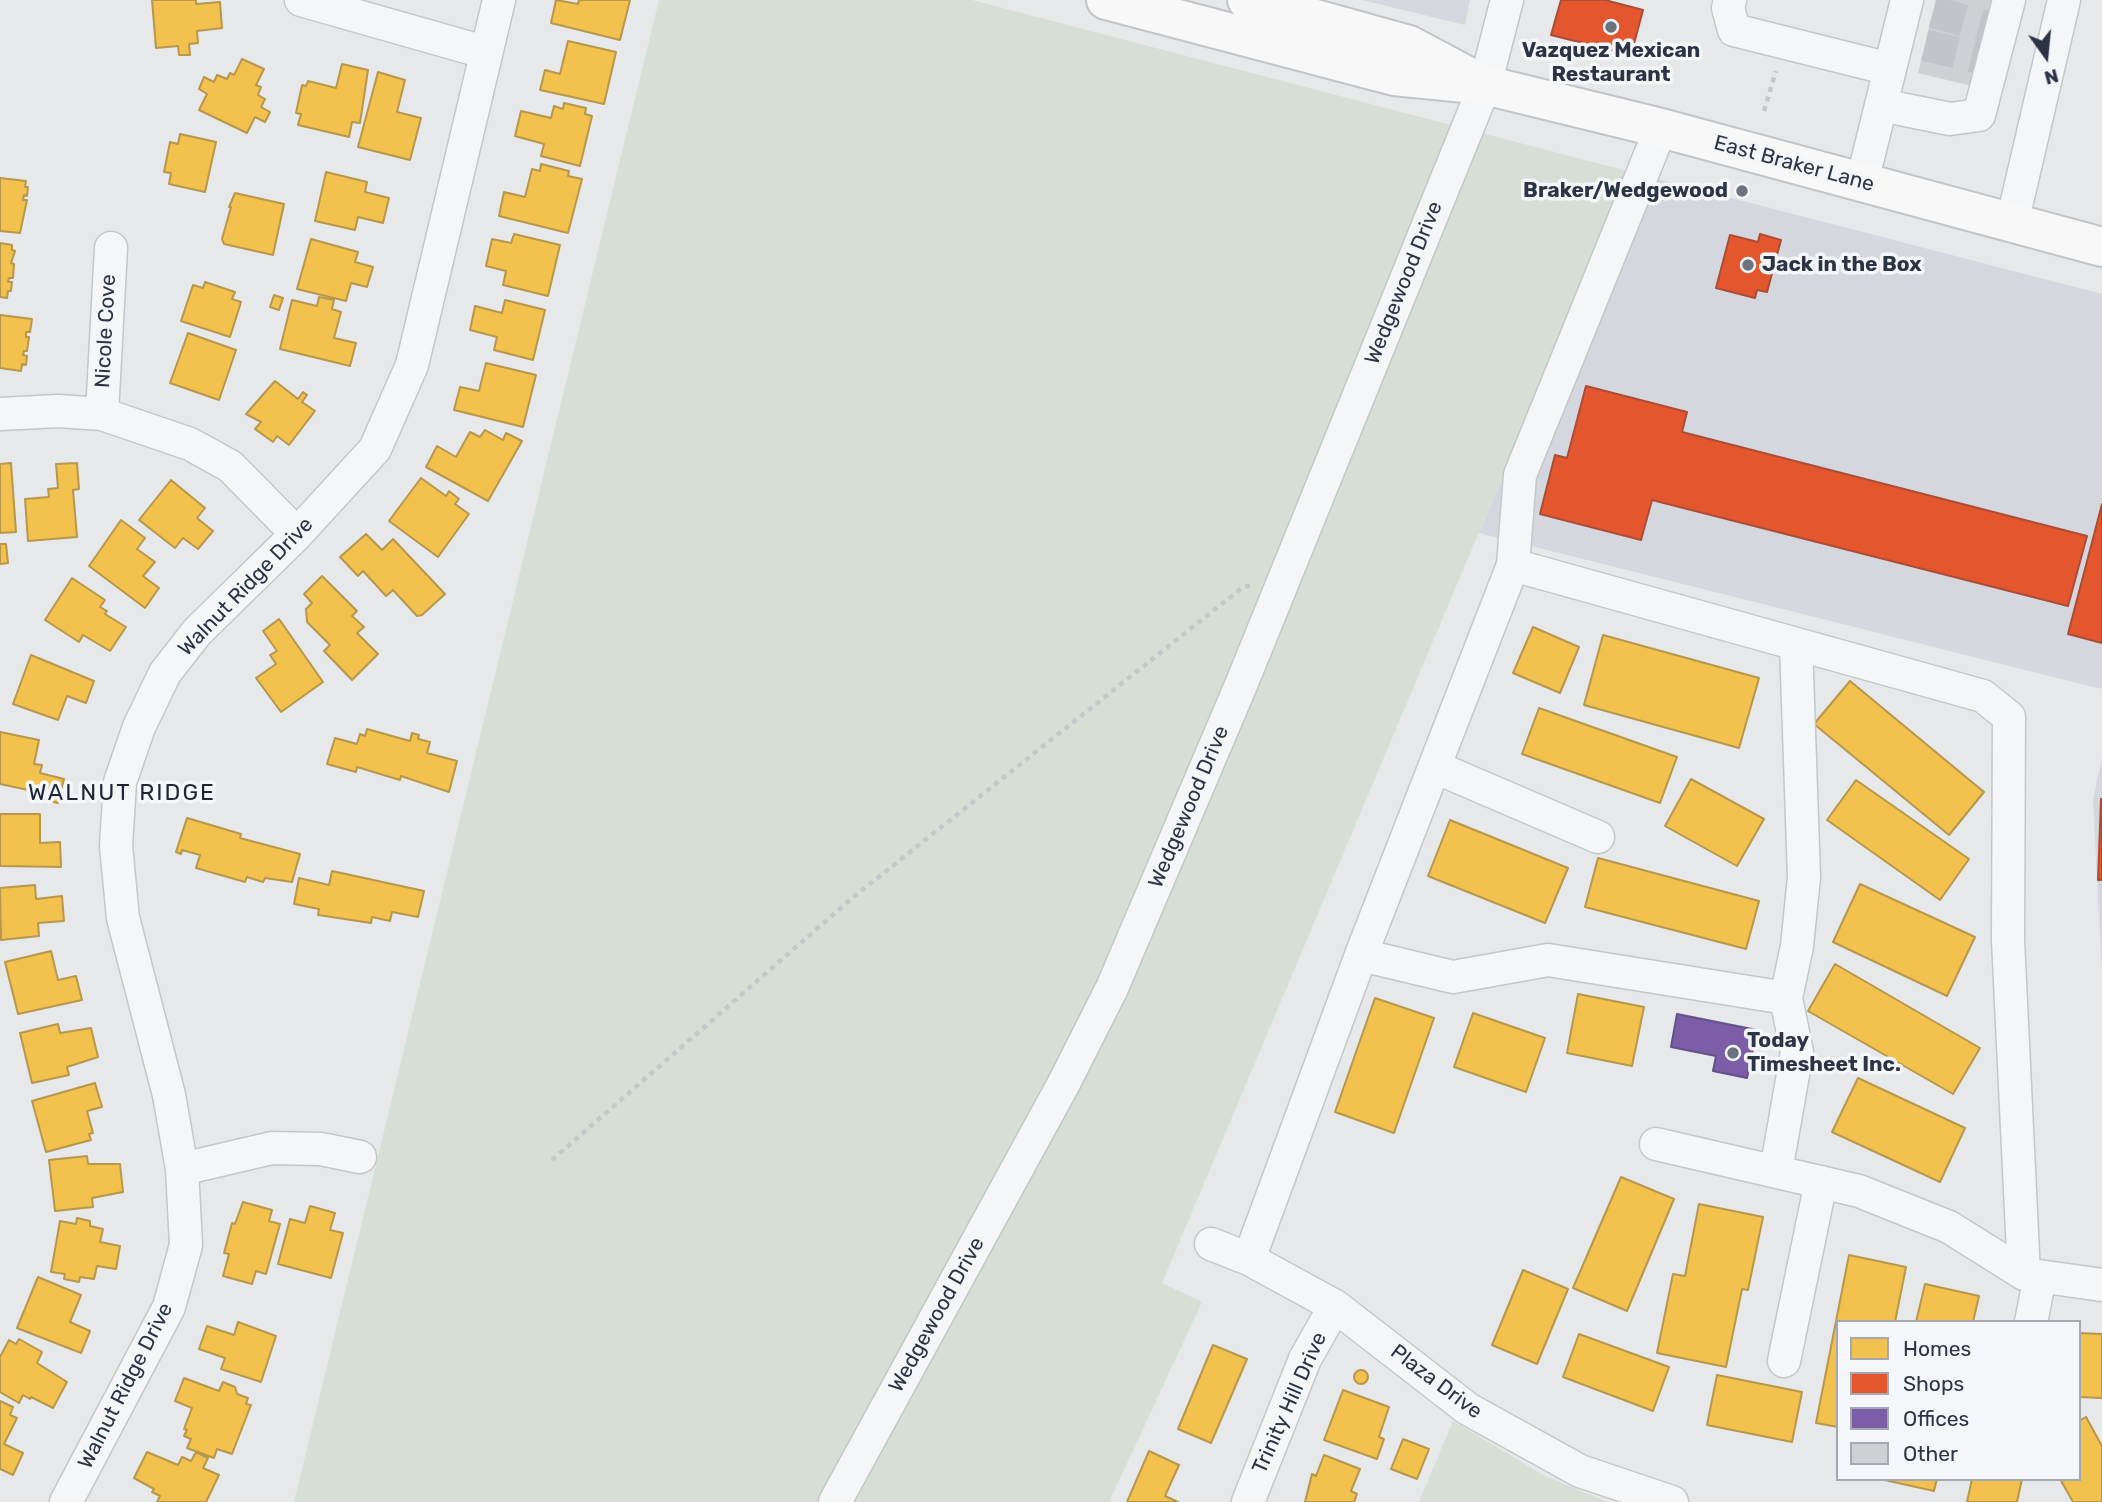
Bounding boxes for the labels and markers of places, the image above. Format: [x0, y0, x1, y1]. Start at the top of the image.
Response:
marker: Vazquez Mexican Restaurant [1603, 19, 1619, 35]
place label: Vazquez Mexican Restaurant [1522, 38, 1700, 88]
place label: Braker/Wedgewood [1523, 178, 1728, 204]
marker: Braker/Wedgewood [1734, 183, 1750, 199]
place label: Jack in the Box [1762, 252, 1922, 278]
marker: Jack in the Box [1740, 257, 1756, 273]
place label: Today Timesheet Inc. [1747, 1028, 1901, 1078]
marker: Today Timesheet Inc. [1725, 1045, 1741, 1061]

